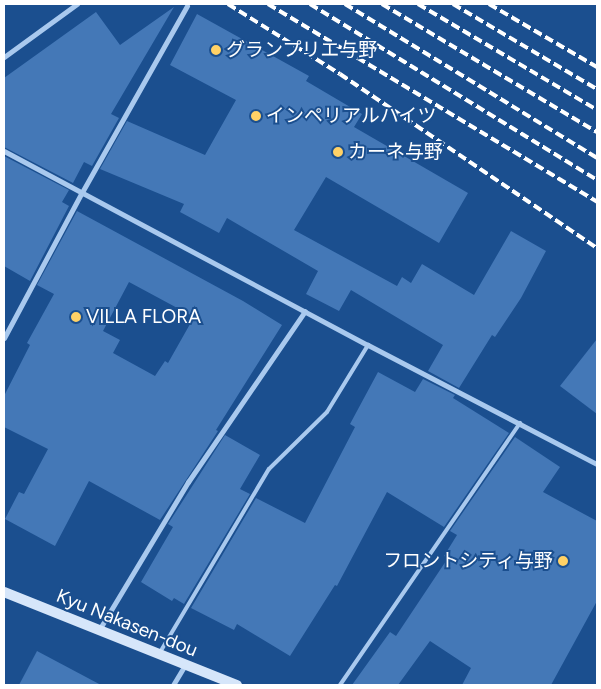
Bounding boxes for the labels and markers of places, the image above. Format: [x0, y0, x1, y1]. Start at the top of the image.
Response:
place label: グランプリエ与野 [226, 39, 378, 61]
marker: グランプリエ与野 [210, 44, 222, 56]
place label: インペリアルハイツ [266, 105, 437, 127]
marker: インペリアルハイツ [250, 110, 262, 122]
place label: カーネ与野 [348, 141, 443, 163]
marker: カーネ与野 [332, 146, 344, 158]
place label: VILLA FLORA [86, 306, 201, 328]
marker: VILLA FLORA [70, 311, 82, 323]
place label: フロントシティ与野 [382, 550, 553, 572]
marker: フロントシティ与野 [557, 555, 569, 567]

